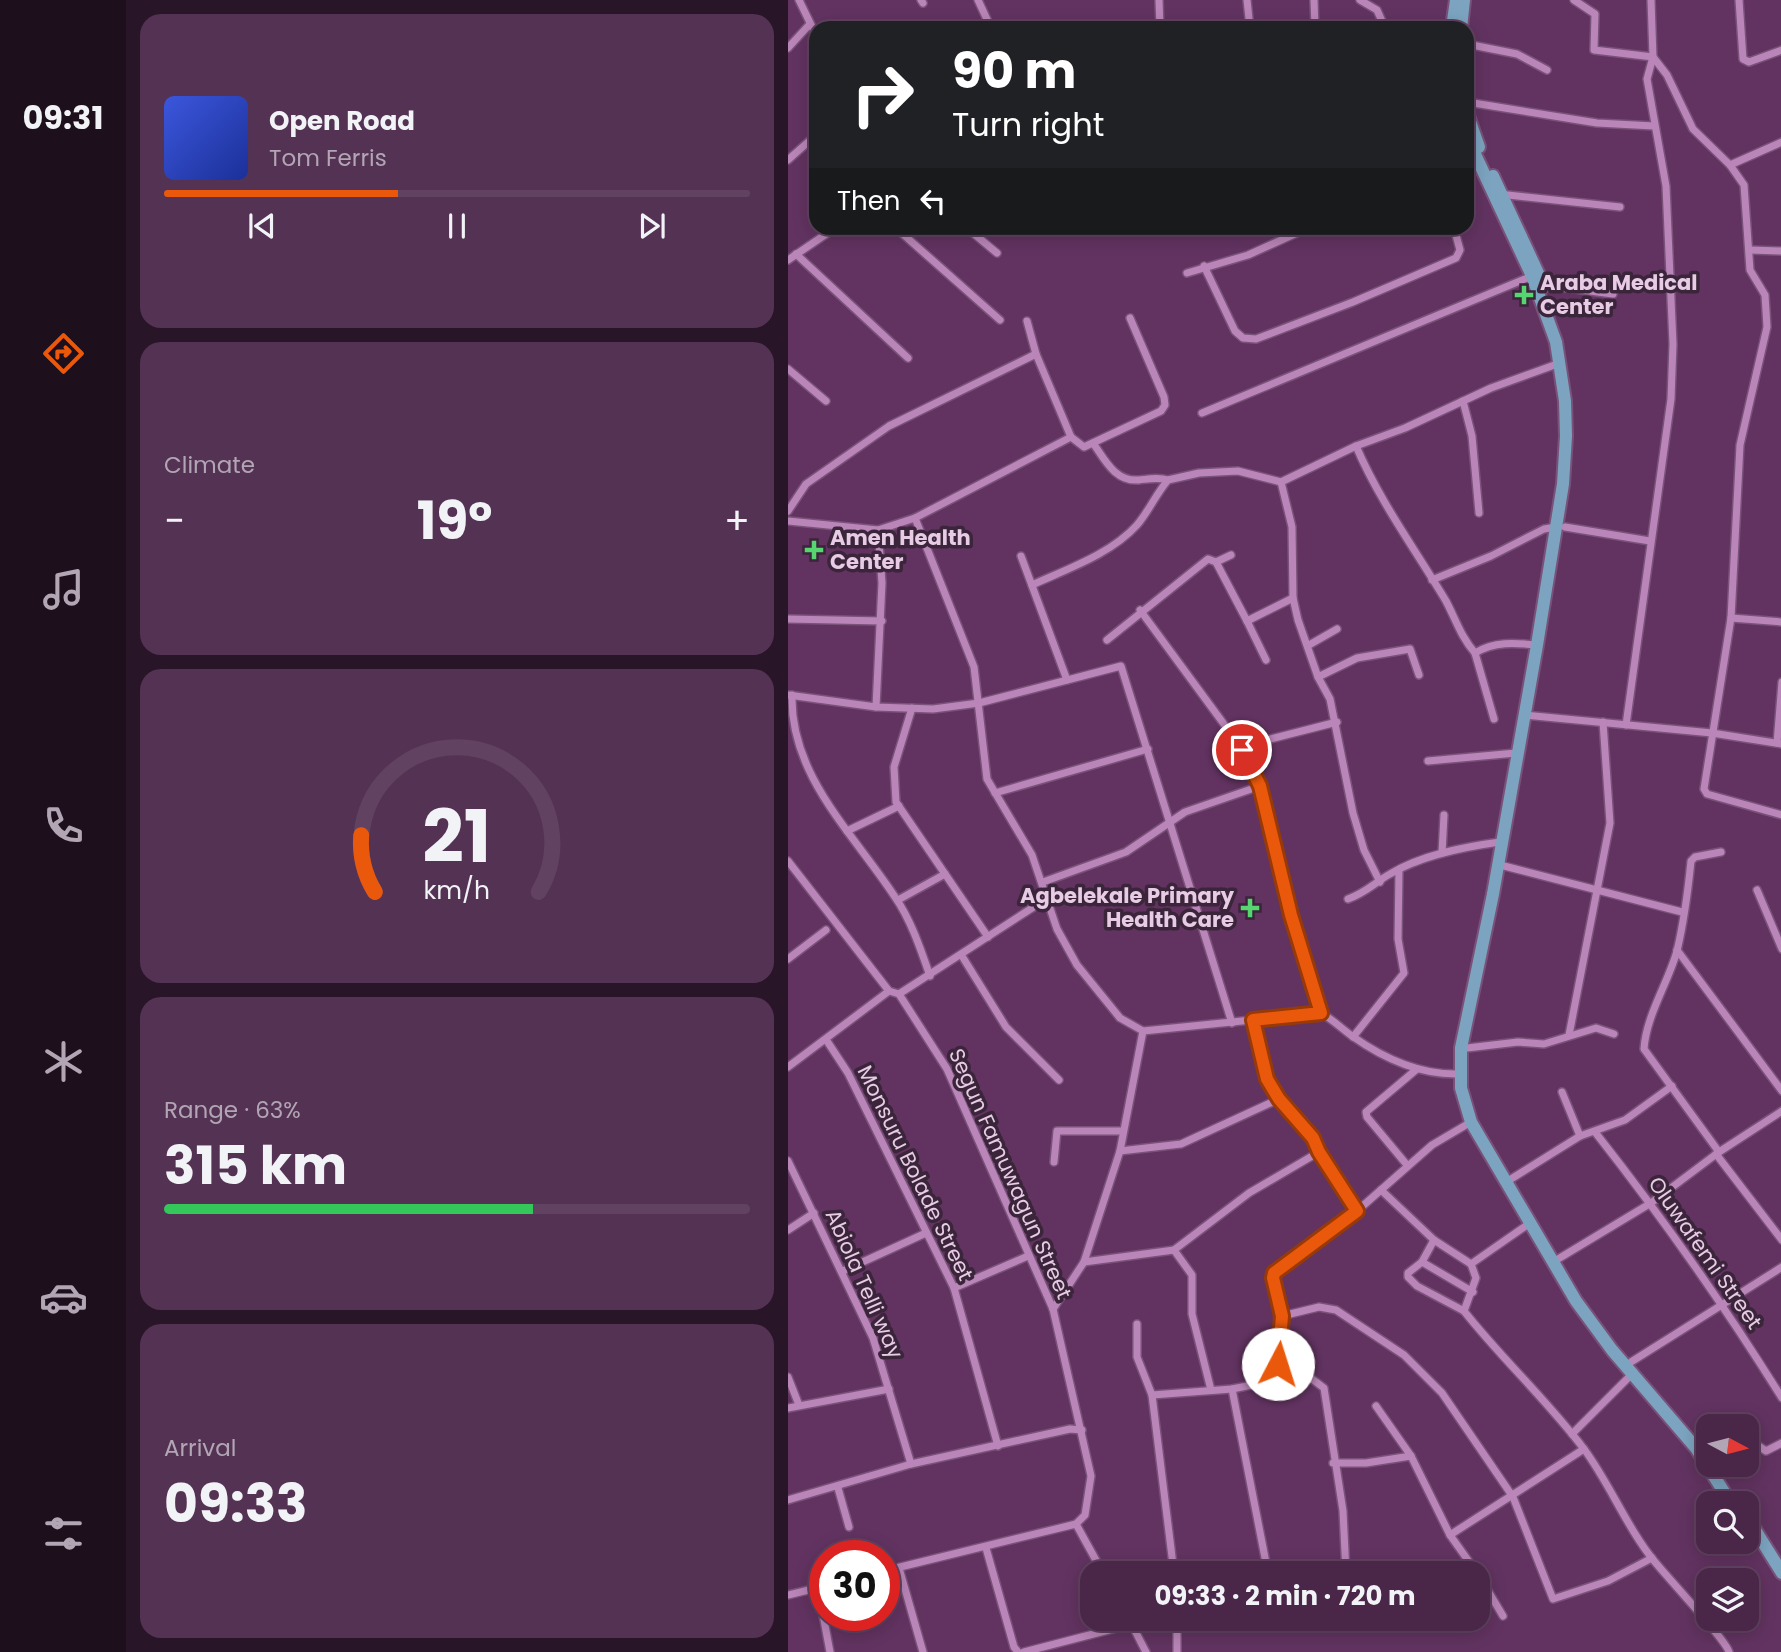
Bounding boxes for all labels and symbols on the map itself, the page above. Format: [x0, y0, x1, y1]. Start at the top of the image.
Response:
place label: Araba Medical Center [1540, 268, 1698, 321]
marker: Araba Medical Center [1514, 285, 1534, 305]
place label: Amen Health Center [830, 523, 971, 576]
marker: Amen Health Center [804, 540, 824, 560]
pin [1212, 720, 1272, 780]
place label: Agbelekale Primary Health Care [1020, 881, 1235, 934]
marker: Agbelekale Primary Health Care [1240, 898, 1260, 918]
street label: Segun Famuwagun Street [942, 1044, 1079, 1304]
street label: Monsuru Bolade Street [851, 1060, 980, 1285]
street label: Oluwafemi Street [1642, 1171, 1769, 1335]
street label: Abiola Telli way [819, 1205, 910, 1363]
position arrow [1241, 1327, 1315, 1401]
north arrow [1696, 1414, 1759, 1477]
speed limit sign: 30 [809, 1540, 900, 1631]

